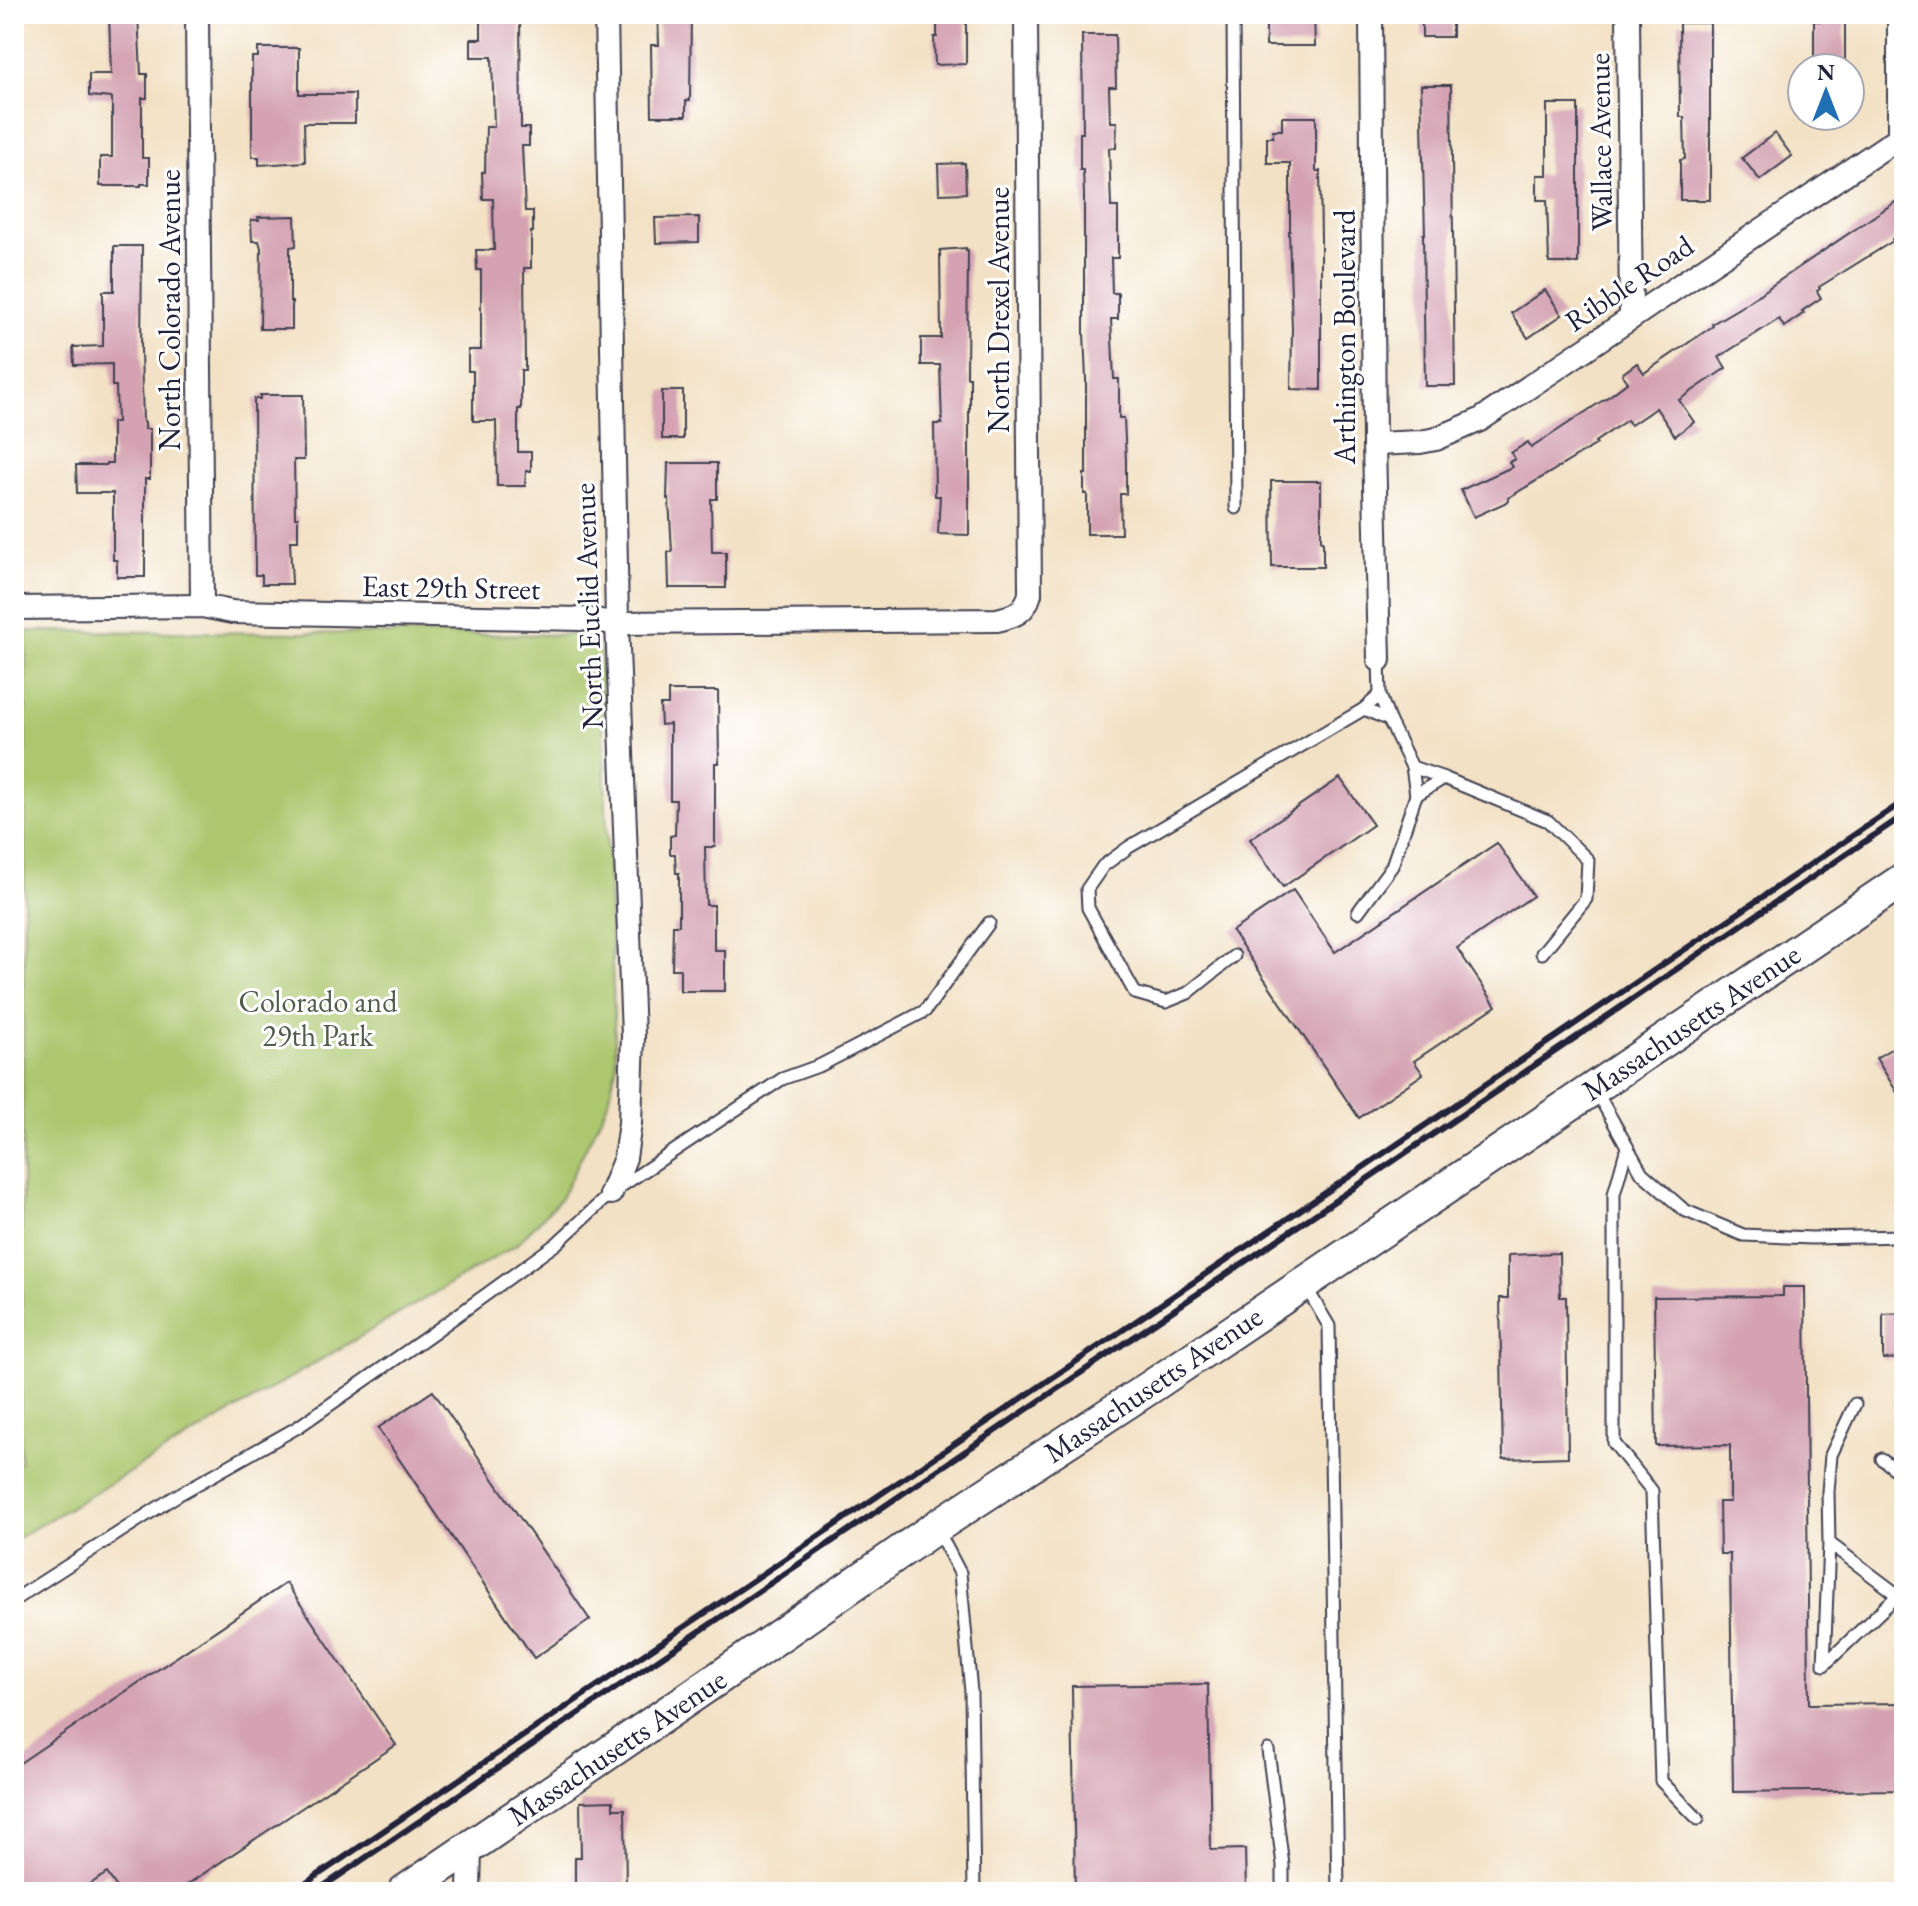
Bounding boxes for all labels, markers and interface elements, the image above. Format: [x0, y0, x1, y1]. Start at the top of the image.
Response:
north arrow [1786, 52, 1866, 132]
street label: Wallace Avenue [1579, 53, 1621, 231]
text: N [1817, 58, 1835, 87]
street label: North Colorado Avenue [150, 169, 189, 451]
street label: North Drexel Avenue [979, 187, 1018, 433]
street label: Arthington Boulevard [1325, 209, 1364, 466]
street label: Ribble Road [1557, 225, 1701, 340]
street label: North Euclid Avenue [564, 482, 612, 730]
street label: East 29th Street [361, 566, 541, 608]
street label: Massachusetts Avenue [1574, 934, 1808, 1110]
park label: Colorado and 29th Park [239, 982, 398, 1055]
street label: Massachusetts Avenue [1036, 1296, 1270, 1472]
street label: Massachusetts Avenue [500, 1659, 734, 1835]

